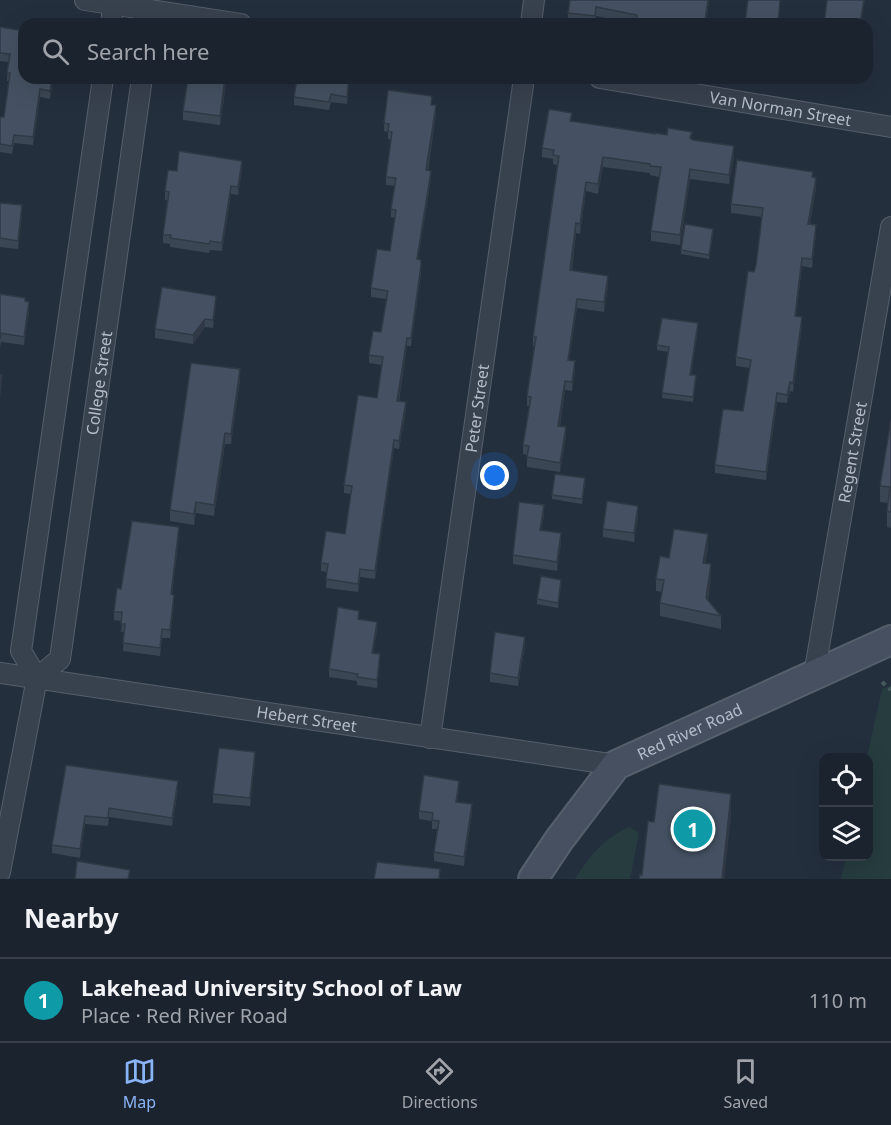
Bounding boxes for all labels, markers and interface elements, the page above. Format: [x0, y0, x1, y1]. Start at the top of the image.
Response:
search box [18, 18, 873, 84]
icon: search [39, 35, 72, 68]
text: Search here [87, 36, 209, 66]
street label: Van Norman Street [708, 86, 853, 131]
street label: College Street [81, 329, 117, 437]
street label: Peter Street [460, 362, 494, 454]
street label: Regent Street [833, 400, 872, 505]
your location [480, 461, 509, 490]
street label: Red River Road [633, 698, 746, 765]
street label: Hebert Street [255, 700, 358, 737]
map controls [819, 753, 873, 861]
button: locate [819, 753, 873, 807]
pin: 1 [674, 806, 712, 852]
button: layers [819, 807, 873, 861]
text: Nearby [24, 900, 119, 936]
text: Lakehead University School of Law [81, 972, 462, 1002]
text: 1 [38, 987, 49, 1014]
text: 110 m [809, 987, 867, 1014]
text: Place · Red River Road [81, 1002, 288, 1029]
tab: Map [123, 1055, 156, 1113]
tab: Directions [402, 1055, 478, 1113]
tab: Saved [723, 1055, 768, 1113]

